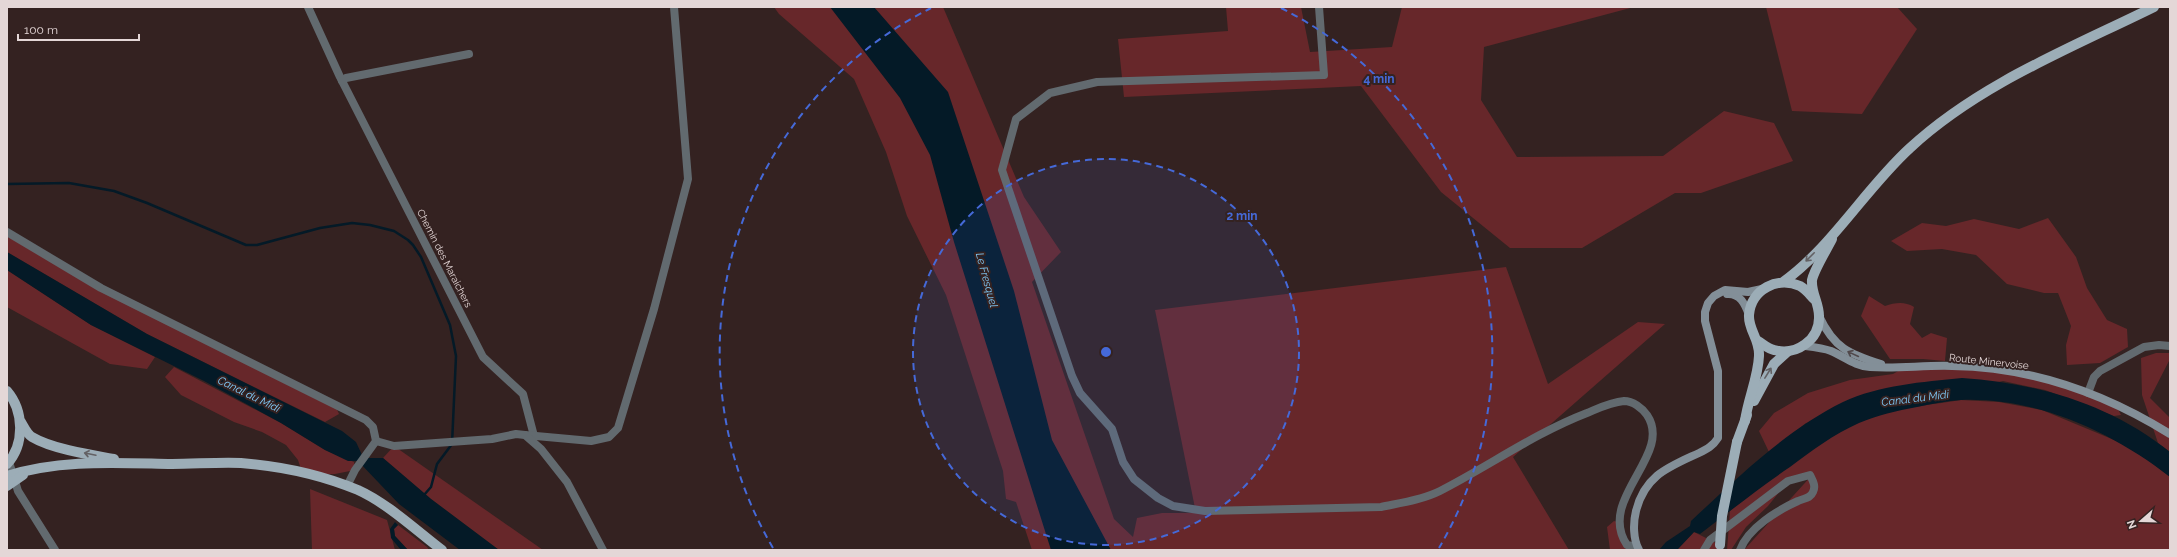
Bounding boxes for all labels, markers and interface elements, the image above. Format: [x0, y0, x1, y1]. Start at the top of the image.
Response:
scale bar [18, 16, 139, 42]
text: 100 m [24, 23, 58, 37]
text: 4 min [1363, 72, 1395, 86]
street label: Chemin des Maraichers [415, 207, 474, 309]
text: 2 min [1226, 209, 1258, 223]
water label: Le Fresquel [973, 251, 1000, 309]
one-way arrow [1805, 252, 1815, 262]
centre of rings [1099, 345, 1113, 359]
one-way arrow [1847, 350, 1859, 357]
street label: Route Minervoise [1949, 352, 2029, 371]
one-way arrow [1764, 368, 1772, 379]
water label: Canal du Midi [215, 374, 283, 415]
water label: Canal du Midi [1881, 388, 1950, 409]
one-way arrow [84, 450, 97, 458]
north arrow [2121, 501, 2161, 541]
text: N [2125, 518, 2140, 530]

